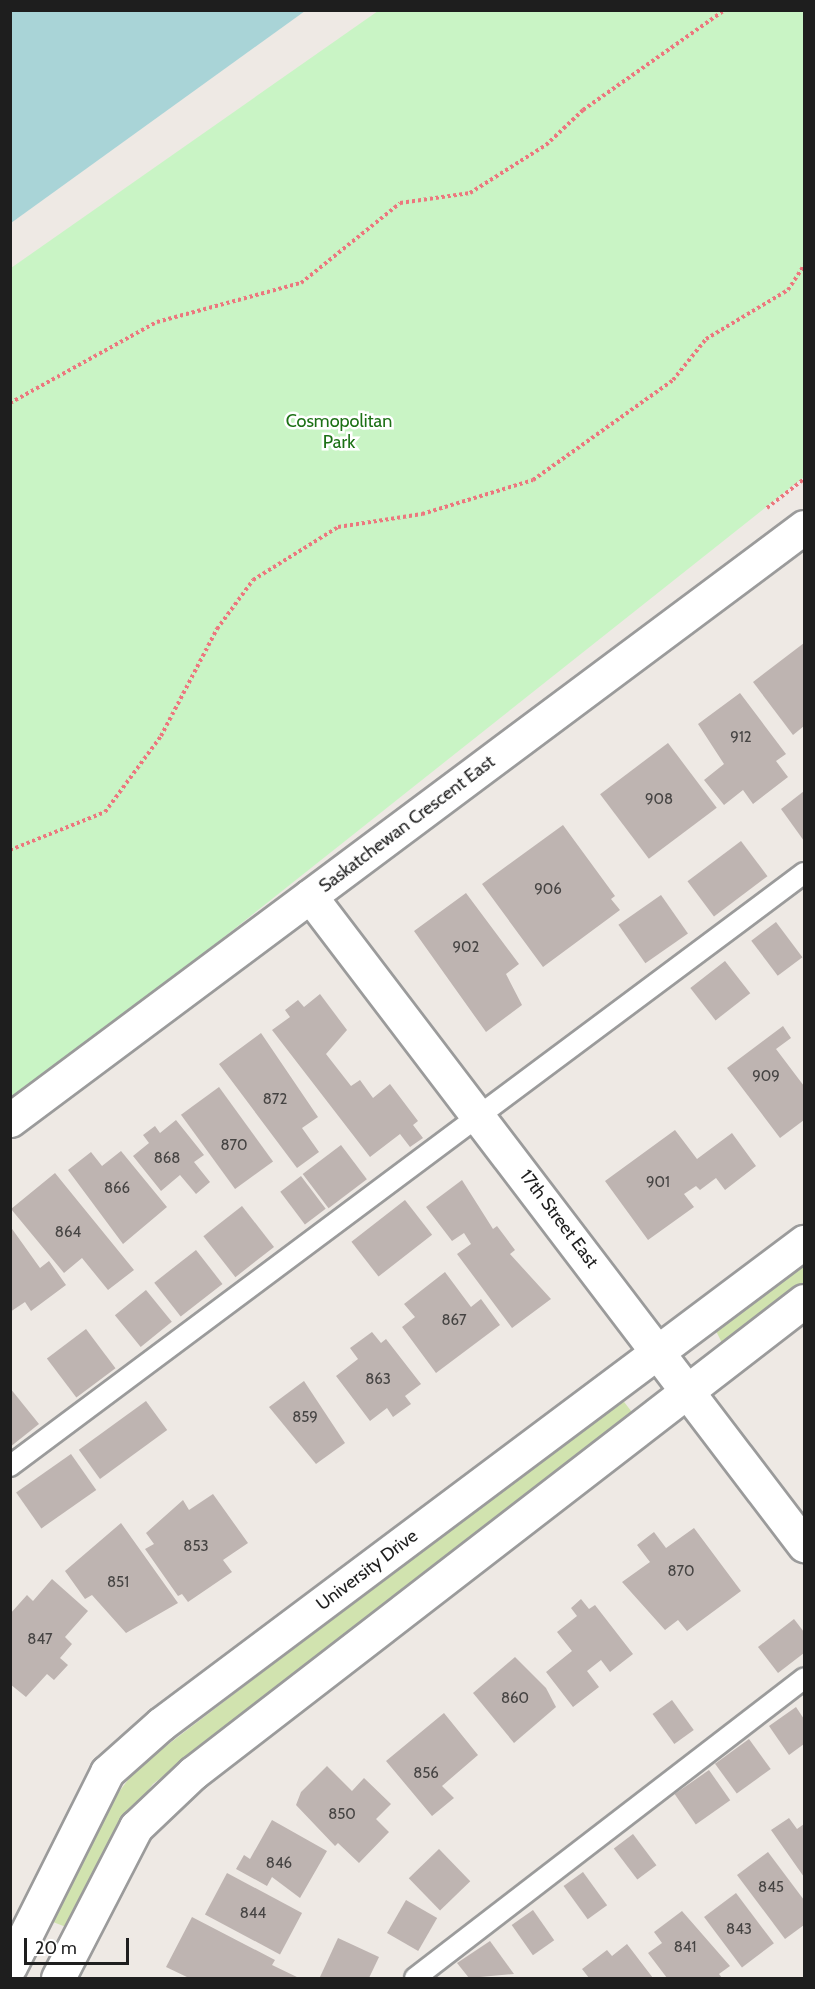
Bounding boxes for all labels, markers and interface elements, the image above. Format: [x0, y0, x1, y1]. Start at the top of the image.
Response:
park label: Cosmopolitan Park [286, 411, 392, 454]
house number: 912 [730, 729, 752, 747]
street label: Saskatchewan Crescent East [315, 751, 499, 897]
house number: 908 [645, 791, 673, 809]
house number: 906 [534, 881, 562, 899]
house number: 902 [453, 939, 479, 957]
house number: 909 [752, 1068, 780, 1086]
house number: 872 [263, 1091, 287, 1109]
house number: 870 [221, 1137, 247, 1155]
house number: 868 [154, 1150, 180, 1168]
street label: 17th Street East [515, 1166, 603, 1272]
house number: 901 [646, 1174, 670, 1192]
house number: 866 [104, 1180, 130, 1198]
house number: 864 [55, 1224, 81, 1242]
house number: 867 [441, 1312, 467, 1330]
house number: 863 [365, 1371, 391, 1389]
house number: 859 [292, 1409, 318, 1427]
street label: University Drive [312, 1525, 422, 1615]
house number: 853 [183, 1538, 209, 1556]
house number: 870 [668, 1563, 694, 1581]
house number: 851 [107, 1574, 129, 1592]
house number: 847 [27, 1631, 53, 1649]
house number: 860 [501, 1690, 529, 1708]
house number: 856 [413, 1765, 439, 1783]
house number: 850 [328, 1806, 356, 1824]
house number: 846 [266, 1855, 292, 1873]
house number: 845 [758, 1879, 784, 1897]
house number: 844 [240, 1905, 266, 1923]
house number: 843 [726, 1921, 752, 1939]
scale bar [27, 1926, 132, 1964]
text: 20 m [35, 1937, 77, 1959]
house number: 841 [674, 1939, 696, 1957]

